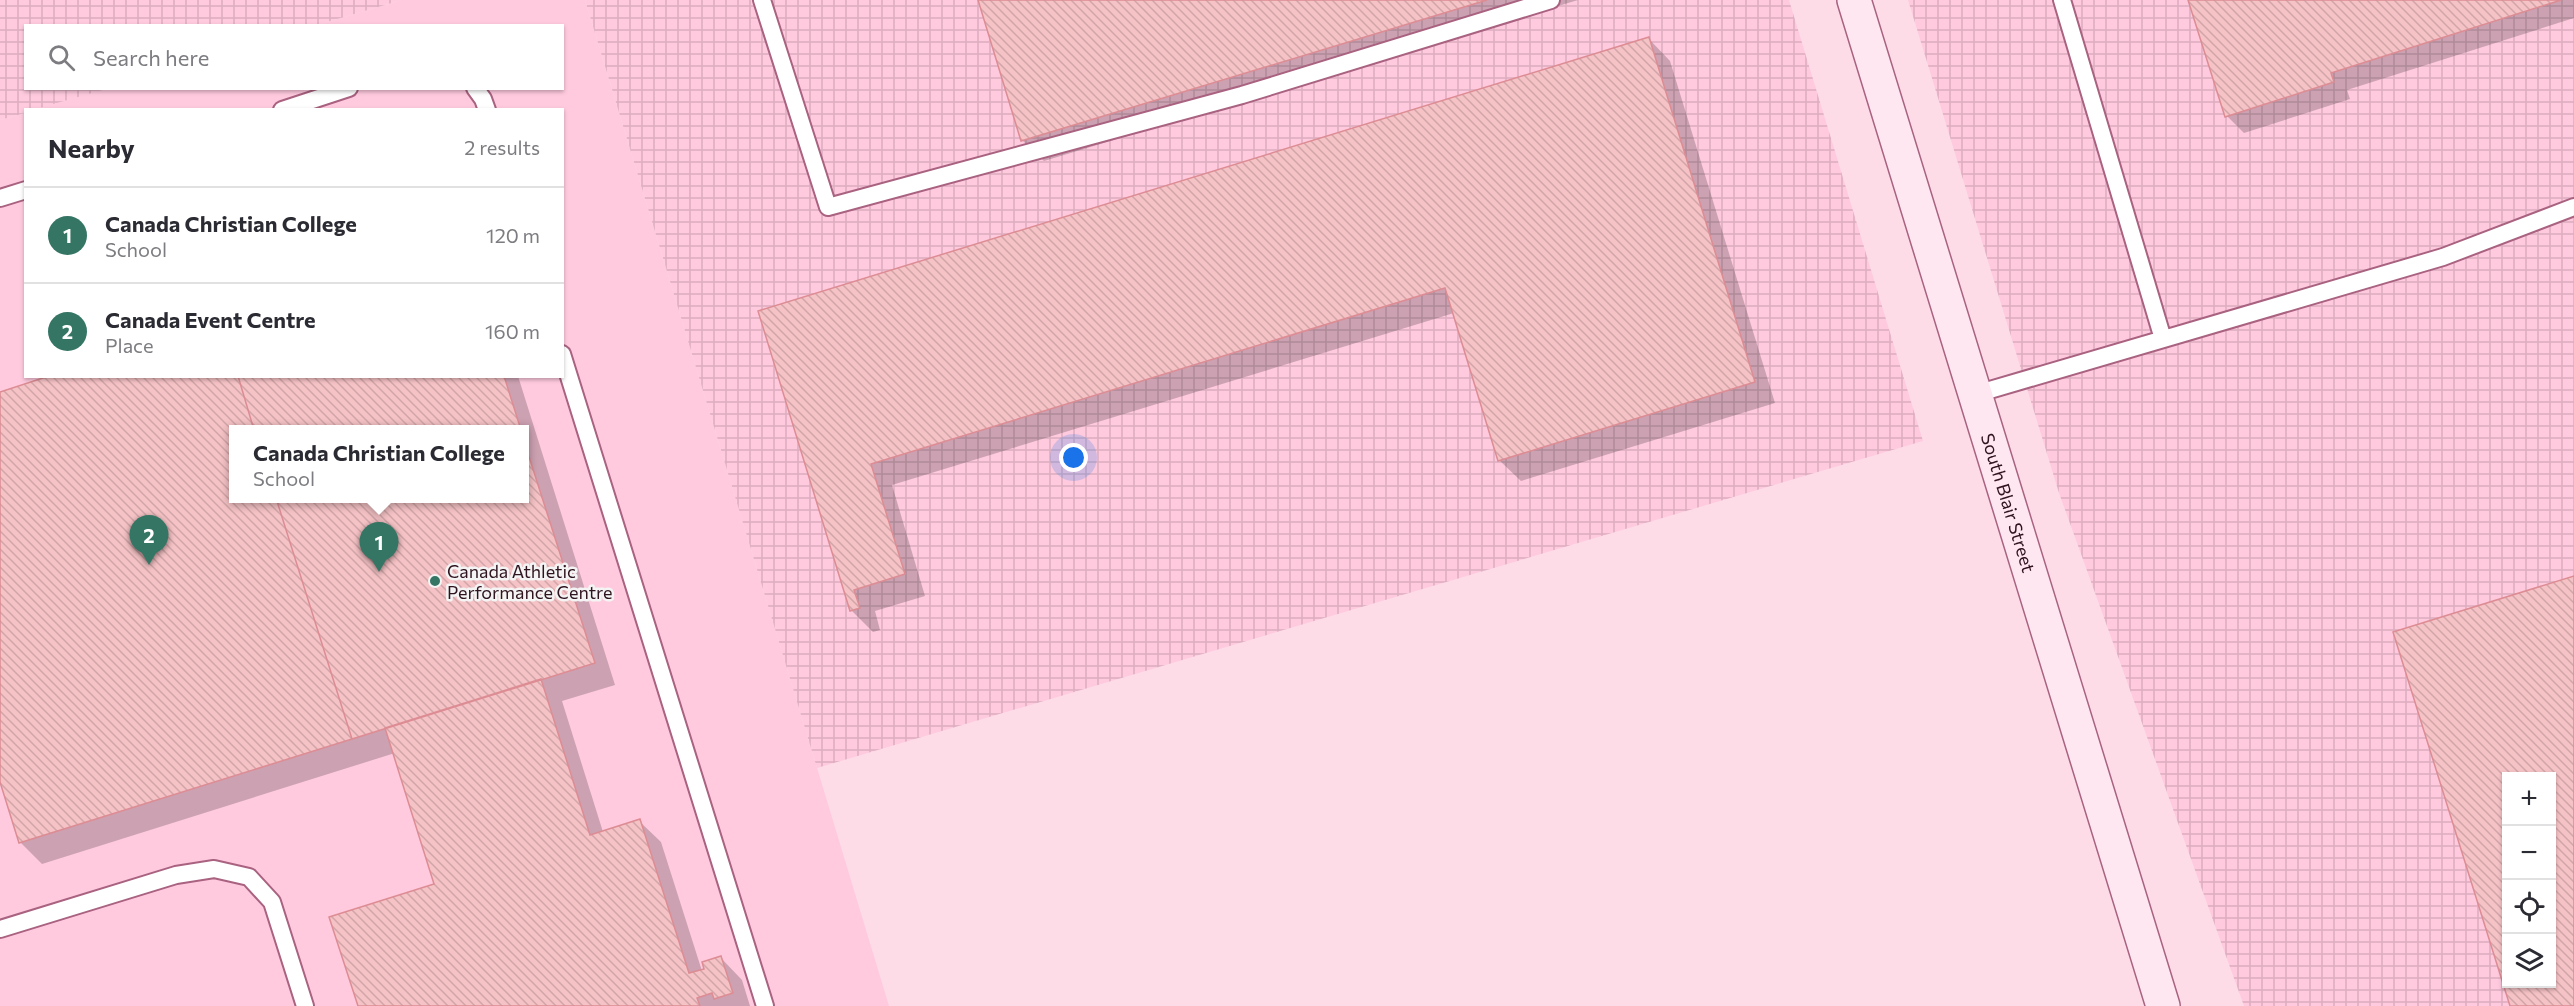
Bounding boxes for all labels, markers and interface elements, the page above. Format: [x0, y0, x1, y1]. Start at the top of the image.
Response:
search box [24, 24, 564, 90]
icon: search [45, 41, 78, 74]
text: Search here [93, 44, 209, 71]
text: Nearby [48, 132, 135, 163]
text: 2 results [464, 135, 540, 159]
text: Canada Christian College [105, 210, 357, 237]
text: 1 [63, 223, 72, 247]
text: 120 m [486, 223, 540, 247]
text: School [105, 237, 167, 261]
text: Canada Event Centre [105, 306, 316, 333]
text: 2 [62, 319, 73, 343]
text: 160 m [485, 319, 540, 343]
text: Place [105, 333, 154, 357]
popup [229, 425, 529, 503]
street label: South Blair Street [1977, 431, 2040, 575]
text: Canada Christian College [253, 439, 505, 466]
your location [1059, 443, 1088, 472]
text: School [253, 466, 315, 490]
pin: 2 [130, 516, 168, 565]
pin: 1 [360, 522, 398, 572]
place label: Canada Athletic Performance Centre [447, 560, 612, 603]
marker: Canada Athletic Performance Centre [428, 574, 442, 588]
map controls [2502, 772, 2556, 988]
button: + [2502, 772, 2556, 826]
button: − [2502, 826, 2556, 880]
button: locate [2502, 880, 2556, 934]
button: layers [2502, 934, 2556, 988]

